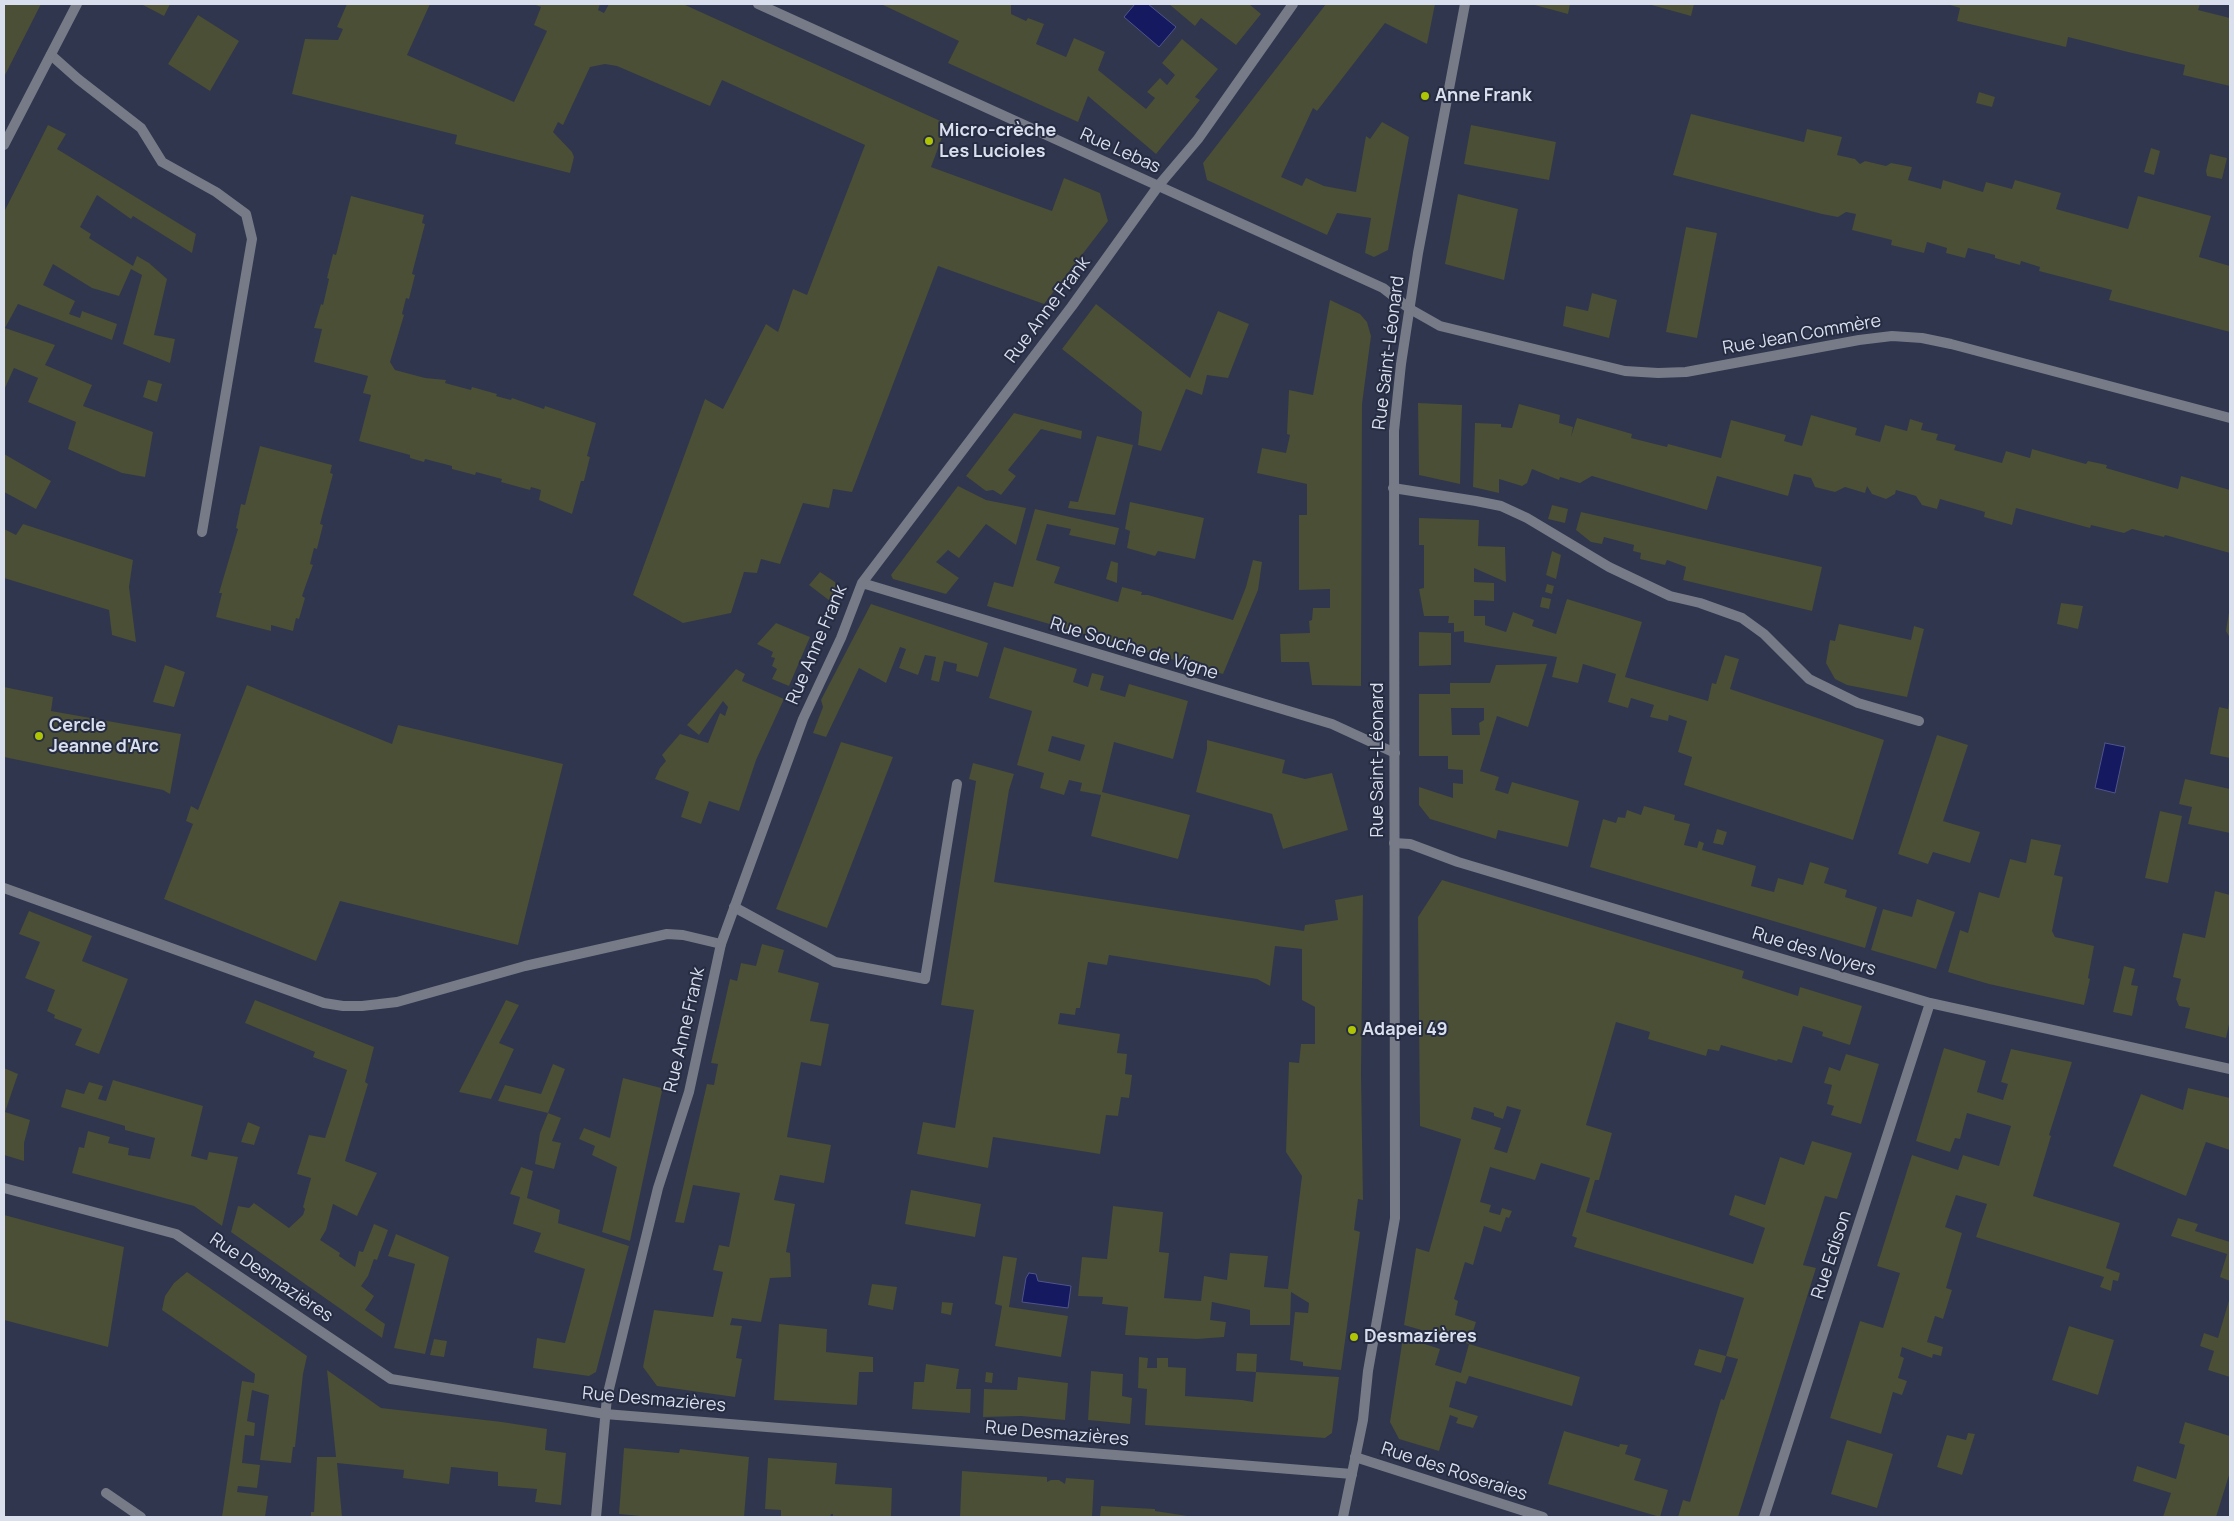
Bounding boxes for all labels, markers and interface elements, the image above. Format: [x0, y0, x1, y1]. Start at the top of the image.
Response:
place label: Anne Frank [1435, 85, 1532, 107]
marker: Anne Frank [1419, 90, 1431, 102]
place label: Micro-crèche Les Lucioles [939, 120, 1056, 162]
street label: Rue Lebas [1076, 124, 1164, 178]
marker: Micro-crèche Les Lucioles [923, 135, 935, 147]
street label: Rue Anne Frank [1001, 252, 1095, 368]
street label: Rue Saint-Léonard [1369, 275, 1409, 431]
street label: Rue Jean Commère [1721, 310, 1883, 360]
street label: Rue Anne Frank [782, 582, 852, 708]
street label: Rue Souche de Vigne [1047, 613, 1221, 685]
street label: Rue Saint-Léonard [1367, 683, 1389, 837]
place label: Cercle Jeanne d'Arc [49, 715, 159, 758]
marker: Cercle Jeanne d'Arc [33, 730, 45, 742]
street label: Rue des Noyers [1750, 923, 1878, 981]
street label: Rue Anne Frank [660, 965, 710, 1095]
place label: Adapei 49 [1362, 1019, 1448, 1041]
marker: Adapei 49 [1346, 1024, 1358, 1036]
street label: Rue Edison [1808, 1208, 1856, 1302]
street label: Rue Desmazières [205, 1229, 337, 1327]
place label: Desmazières [1364, 1326, 1477, 1348]
marker: Desmazières [1348, 1331, 1360, 1343]
street label: Rue Desmazières [581, 1383, 727, 1417]
street label: Rue Desmazières [984, 1417, 1130, 1451]
street label: Rue des Roseraies [1378, 1438, 1530, 1506]

